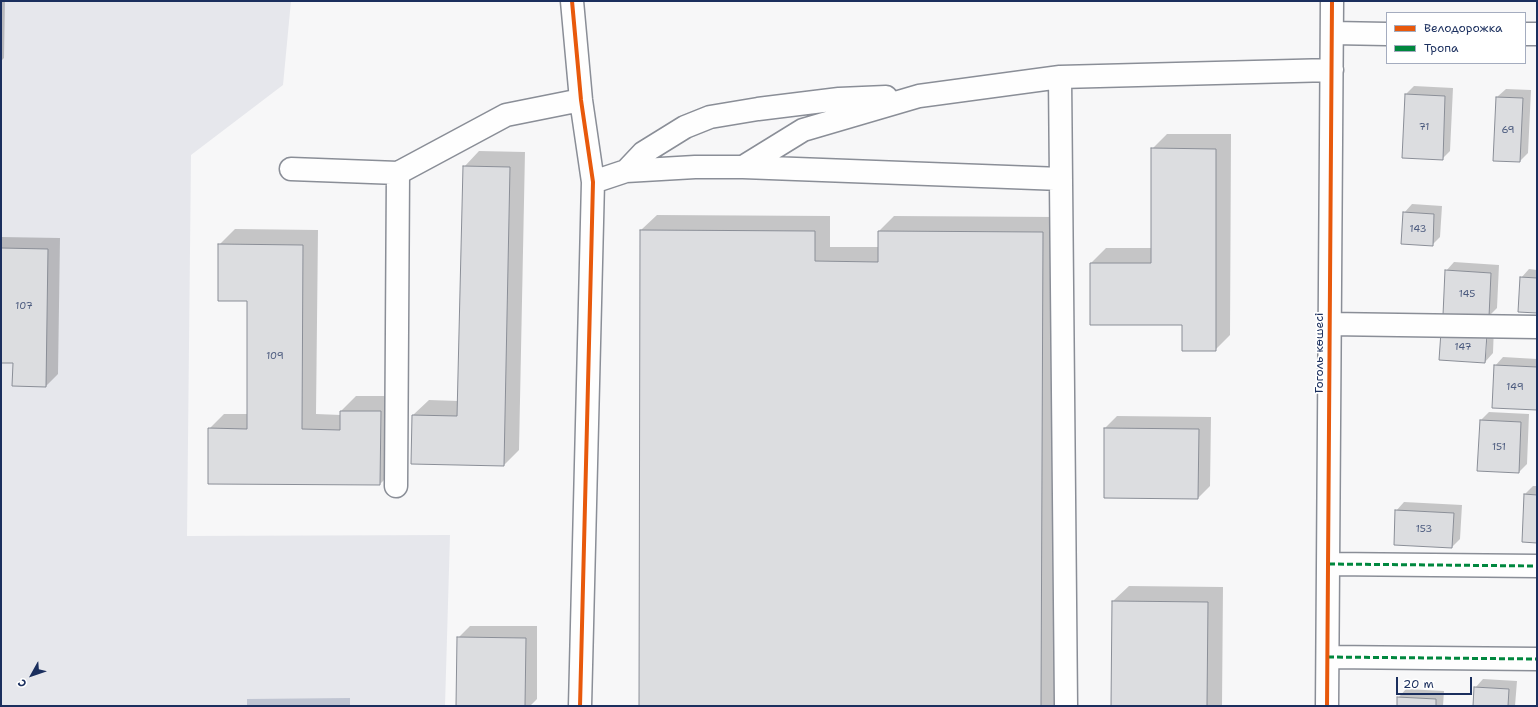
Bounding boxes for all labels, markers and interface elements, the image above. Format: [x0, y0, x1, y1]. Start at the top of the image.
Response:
legend [1386, 12, 1526, 64]
text: Велодорожка [1424, 20, 1502, 36]
text: Тропа [1424, 40, 1458, 56]
house number: 71 [1419, 121, 1429, 133]
house number: 69 [1501, 124, 1515, 136]
house number: 143 [1409, 223, 1427, 235]
house number: 145 [1459, 288, 1475, 300]
house number: 107 [15, 300, 33, 312]
street label: Гоголь көшесі [1313, 313, 1327, 393]
house number: 147 [1454, 341, 1472, 353]
house number: 109 [266, 350, 284, 362]
house number: 149 [1506, 381, 1524, 393]
house number: 151 [1492, 441, 1506, 453]
house number: 153 [1416, 523, 1432, 535]
north arrow [12, 655, 52, 695]
scale bar [1398, 669, 1474, 695]
text: С [15, 676, 30, 690]
text: 20 m [1403, 676, 1434, 692]

